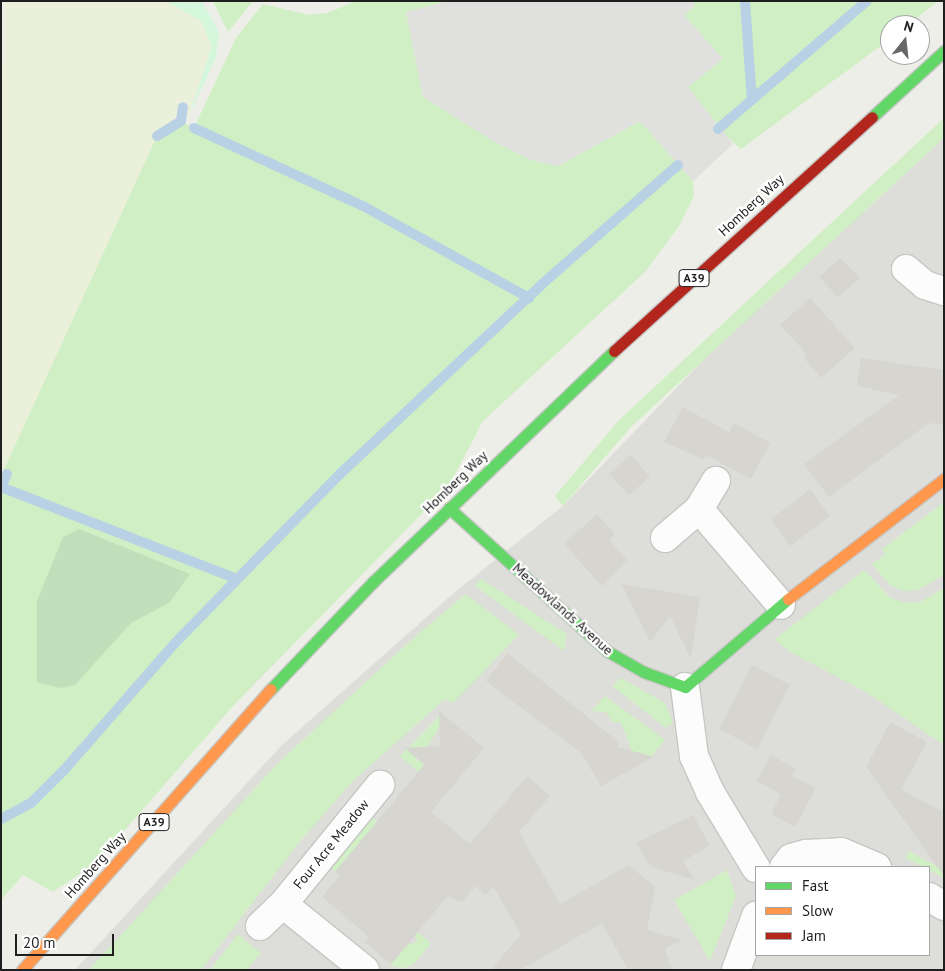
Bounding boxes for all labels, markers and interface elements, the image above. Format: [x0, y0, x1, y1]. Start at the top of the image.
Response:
north arrow [880, 15, 930, 65]
text: N [902, 17, 916, 36]
street label: Homberg Way [715, 170, 787, 240]
road number: A39 [678, 268, 710, 288]
street label: Homberg Way [419, 447, 491, 517]
street label: Meadowlands Avenue [509, 559, 617, 659]
street label: Four Acre Meadow [290, 796, 372, 892]
road number: A39 [138, 812, 170, 832]
street label: Homberg Way [61, 828, 129, 902]
legend [755, 866, 930, 956]
text: Fast [802, 876, 829, 895]
text: Slow [802, 901, 833, 920]
scale bar [18, 924, 116, 956]
text: Jam [802, 926, 826, 945]
text: 20 m [23, 933, 56, 952]

